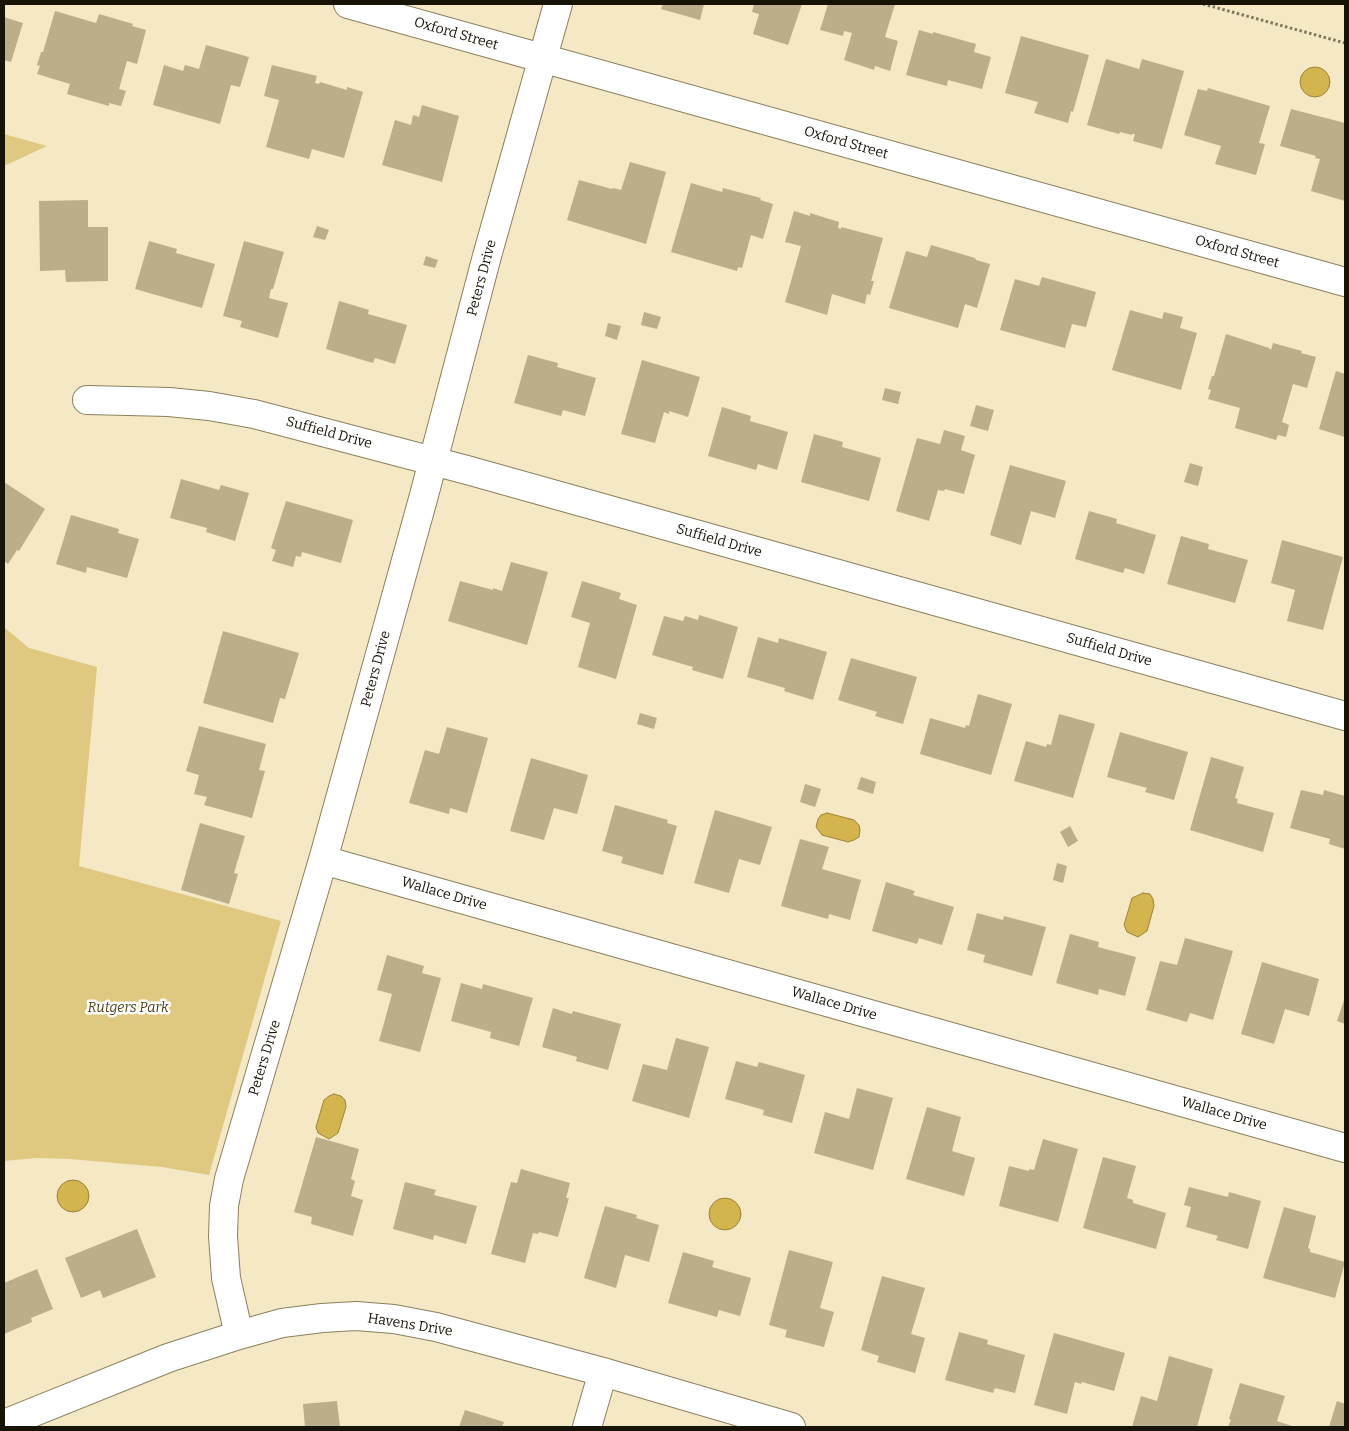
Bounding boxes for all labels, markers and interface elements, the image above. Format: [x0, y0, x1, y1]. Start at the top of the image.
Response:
street label: Oxford Street [412, 14, 500, 54]
street label: Oxford Street [802, 123, 890, 163]
street label: Oxford Street [1193, 232, 1281, 272]
street label: Peters Drive [464, 238, 500, 318]
street label: Suffield Drive [284, 413, 374, 453]
street label: Suffield Drive [674, 521, 764, 561]
street label: Peters Drive [358, 629, 394, 709]
street label: Suffield Drive [1064, 630, 1154, 670]
street label: Wallace Drive [399, 874, 489, 914]
street label: Wallace Drive [789, 984, 879, 1024]
park label: Rutgers Park [87, 1000, 169, 1016]
street label: Peters Drive [246, 1018, 284, 1098]
street label: Wallace Drive [1179, 1094, 1269, 1134]
street label: Havens Drive [366, 1310, 454, 1340]

